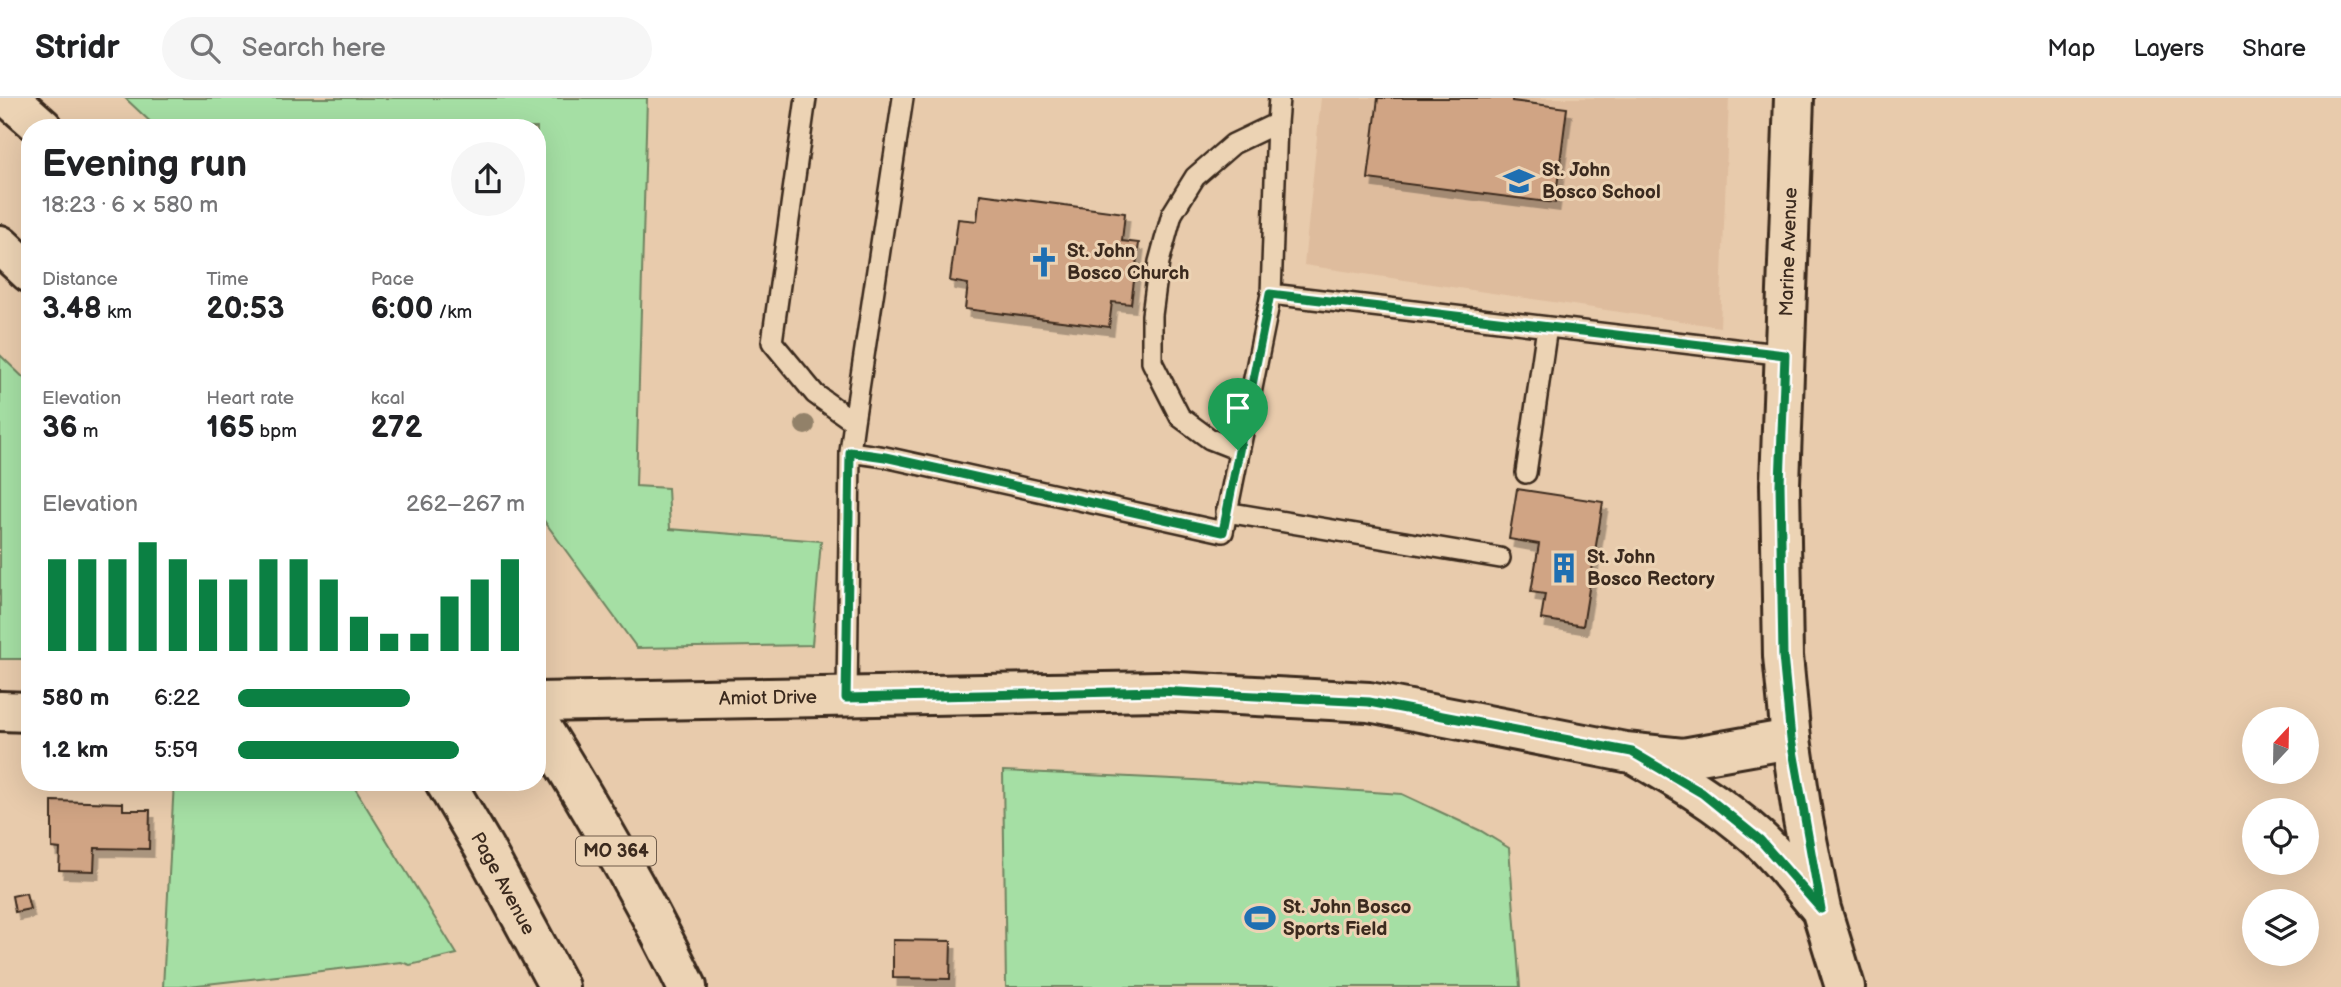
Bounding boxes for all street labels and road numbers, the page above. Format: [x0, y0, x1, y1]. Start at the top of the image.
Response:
street label: Marine Avenue [1775, 187, 1803, 317]
street label: Amiot Drive [719, 686, 817, 710]
street label: Page Avenue [466, 828, 540, 939]
road number: MO 364 [576, 836, 656, 866]

